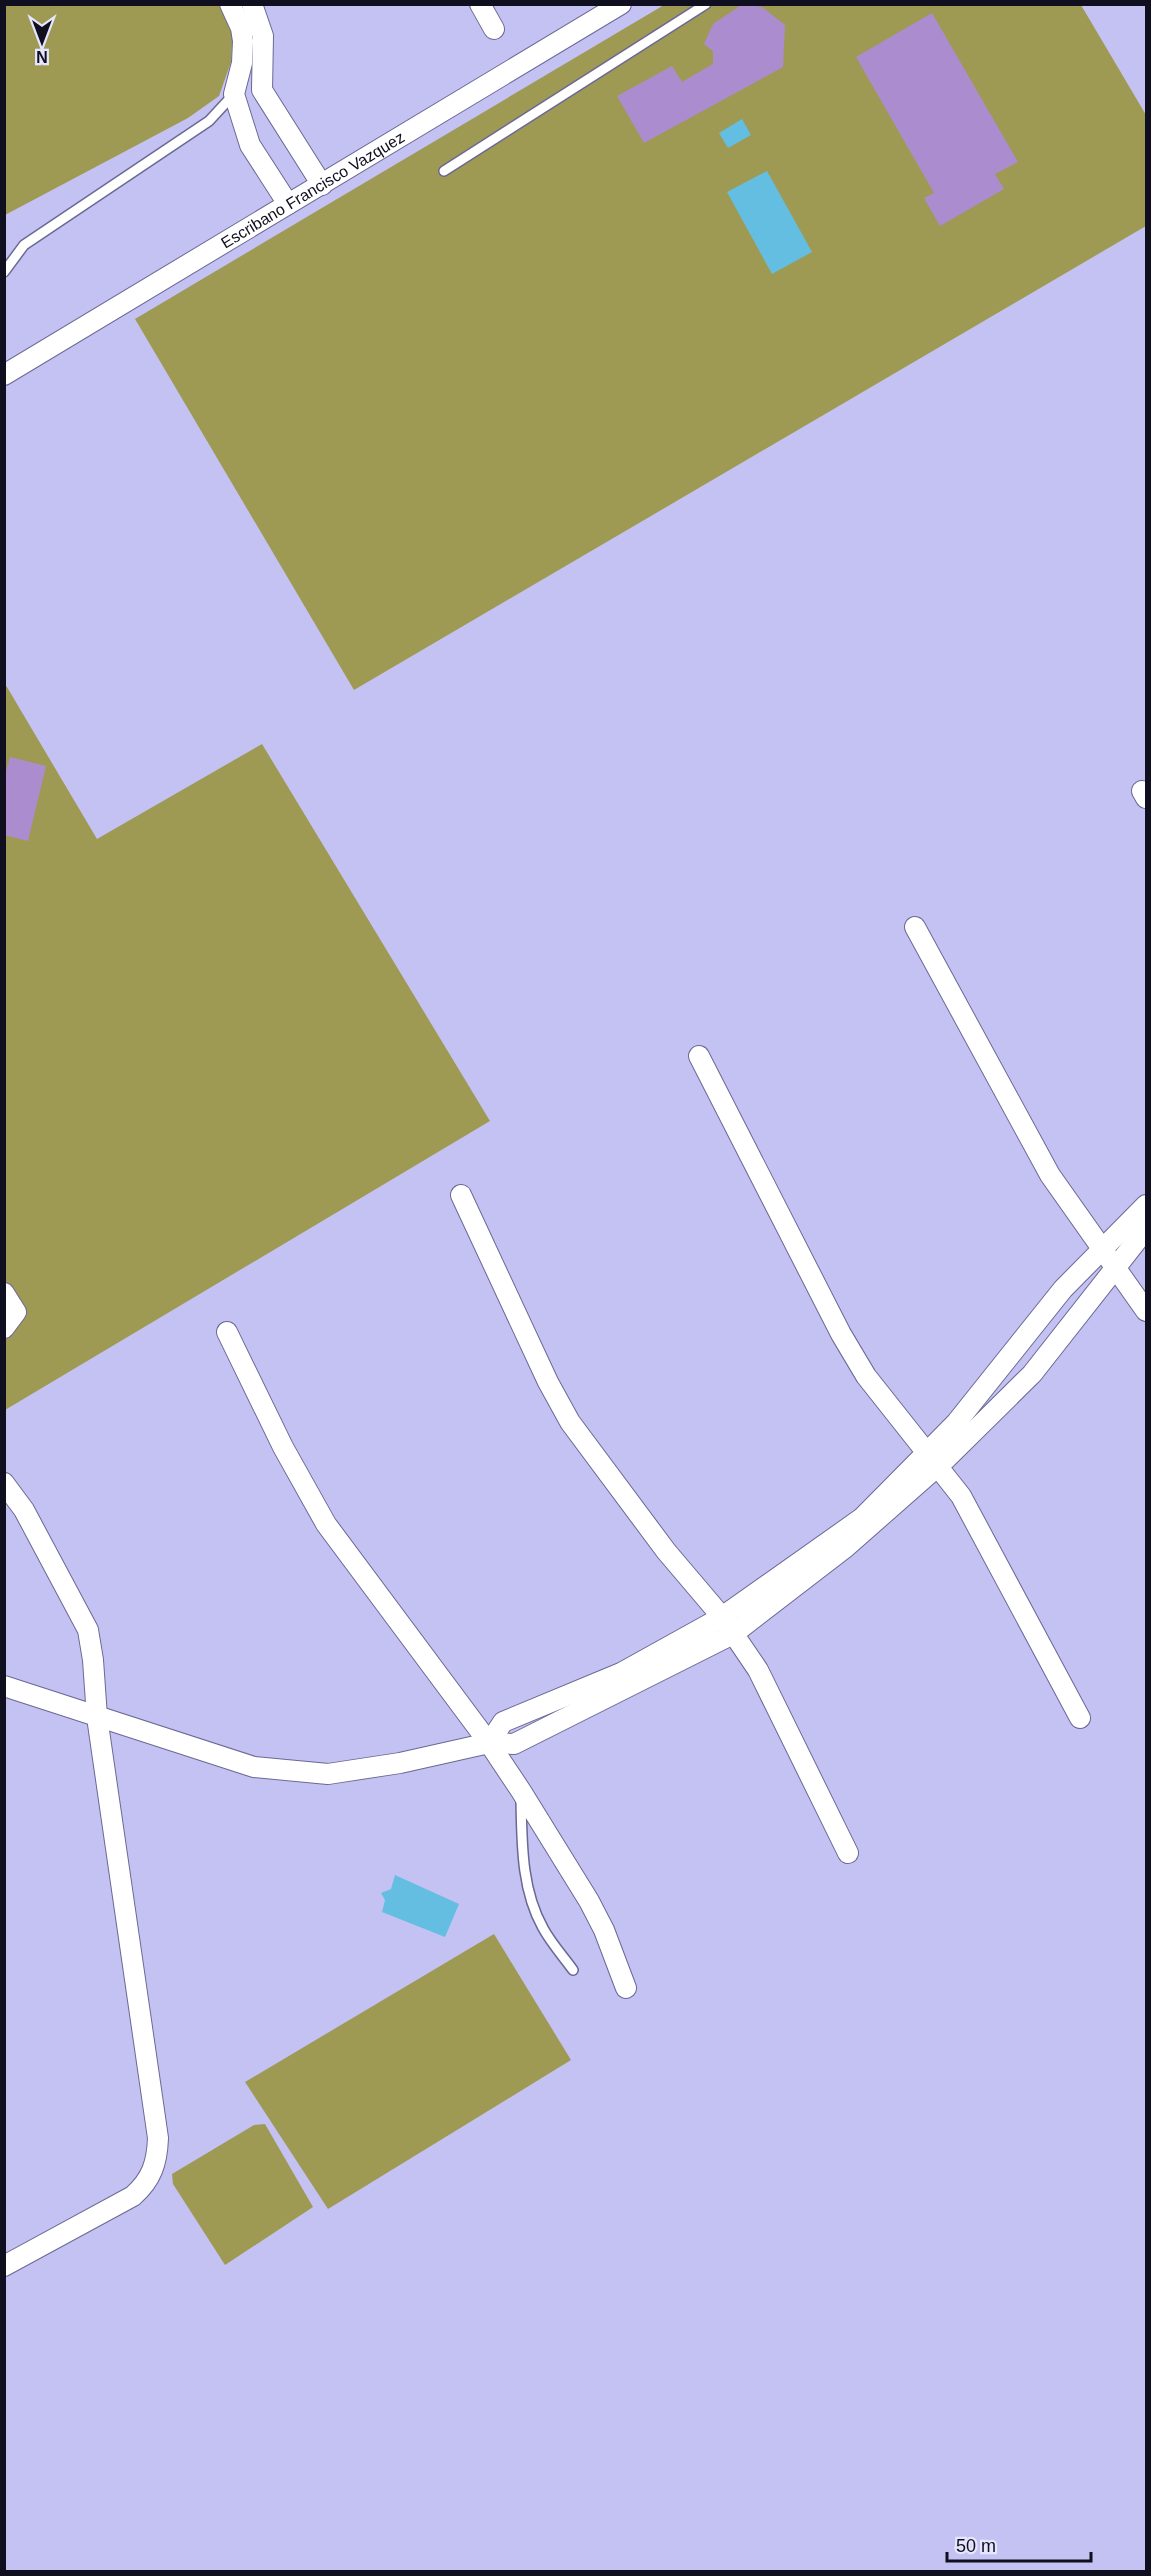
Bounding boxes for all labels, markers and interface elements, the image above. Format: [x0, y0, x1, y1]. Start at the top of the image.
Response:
north arrow [12, 12, 72, 72]
text: N [36, 48, 48, 65]
street label: Escribano Francisco Vazquez [218, 128, 407, 251]
scale bar [947, 2525, 1091, 2563]
text: 50 m [956, 2536, 996, 2556]

